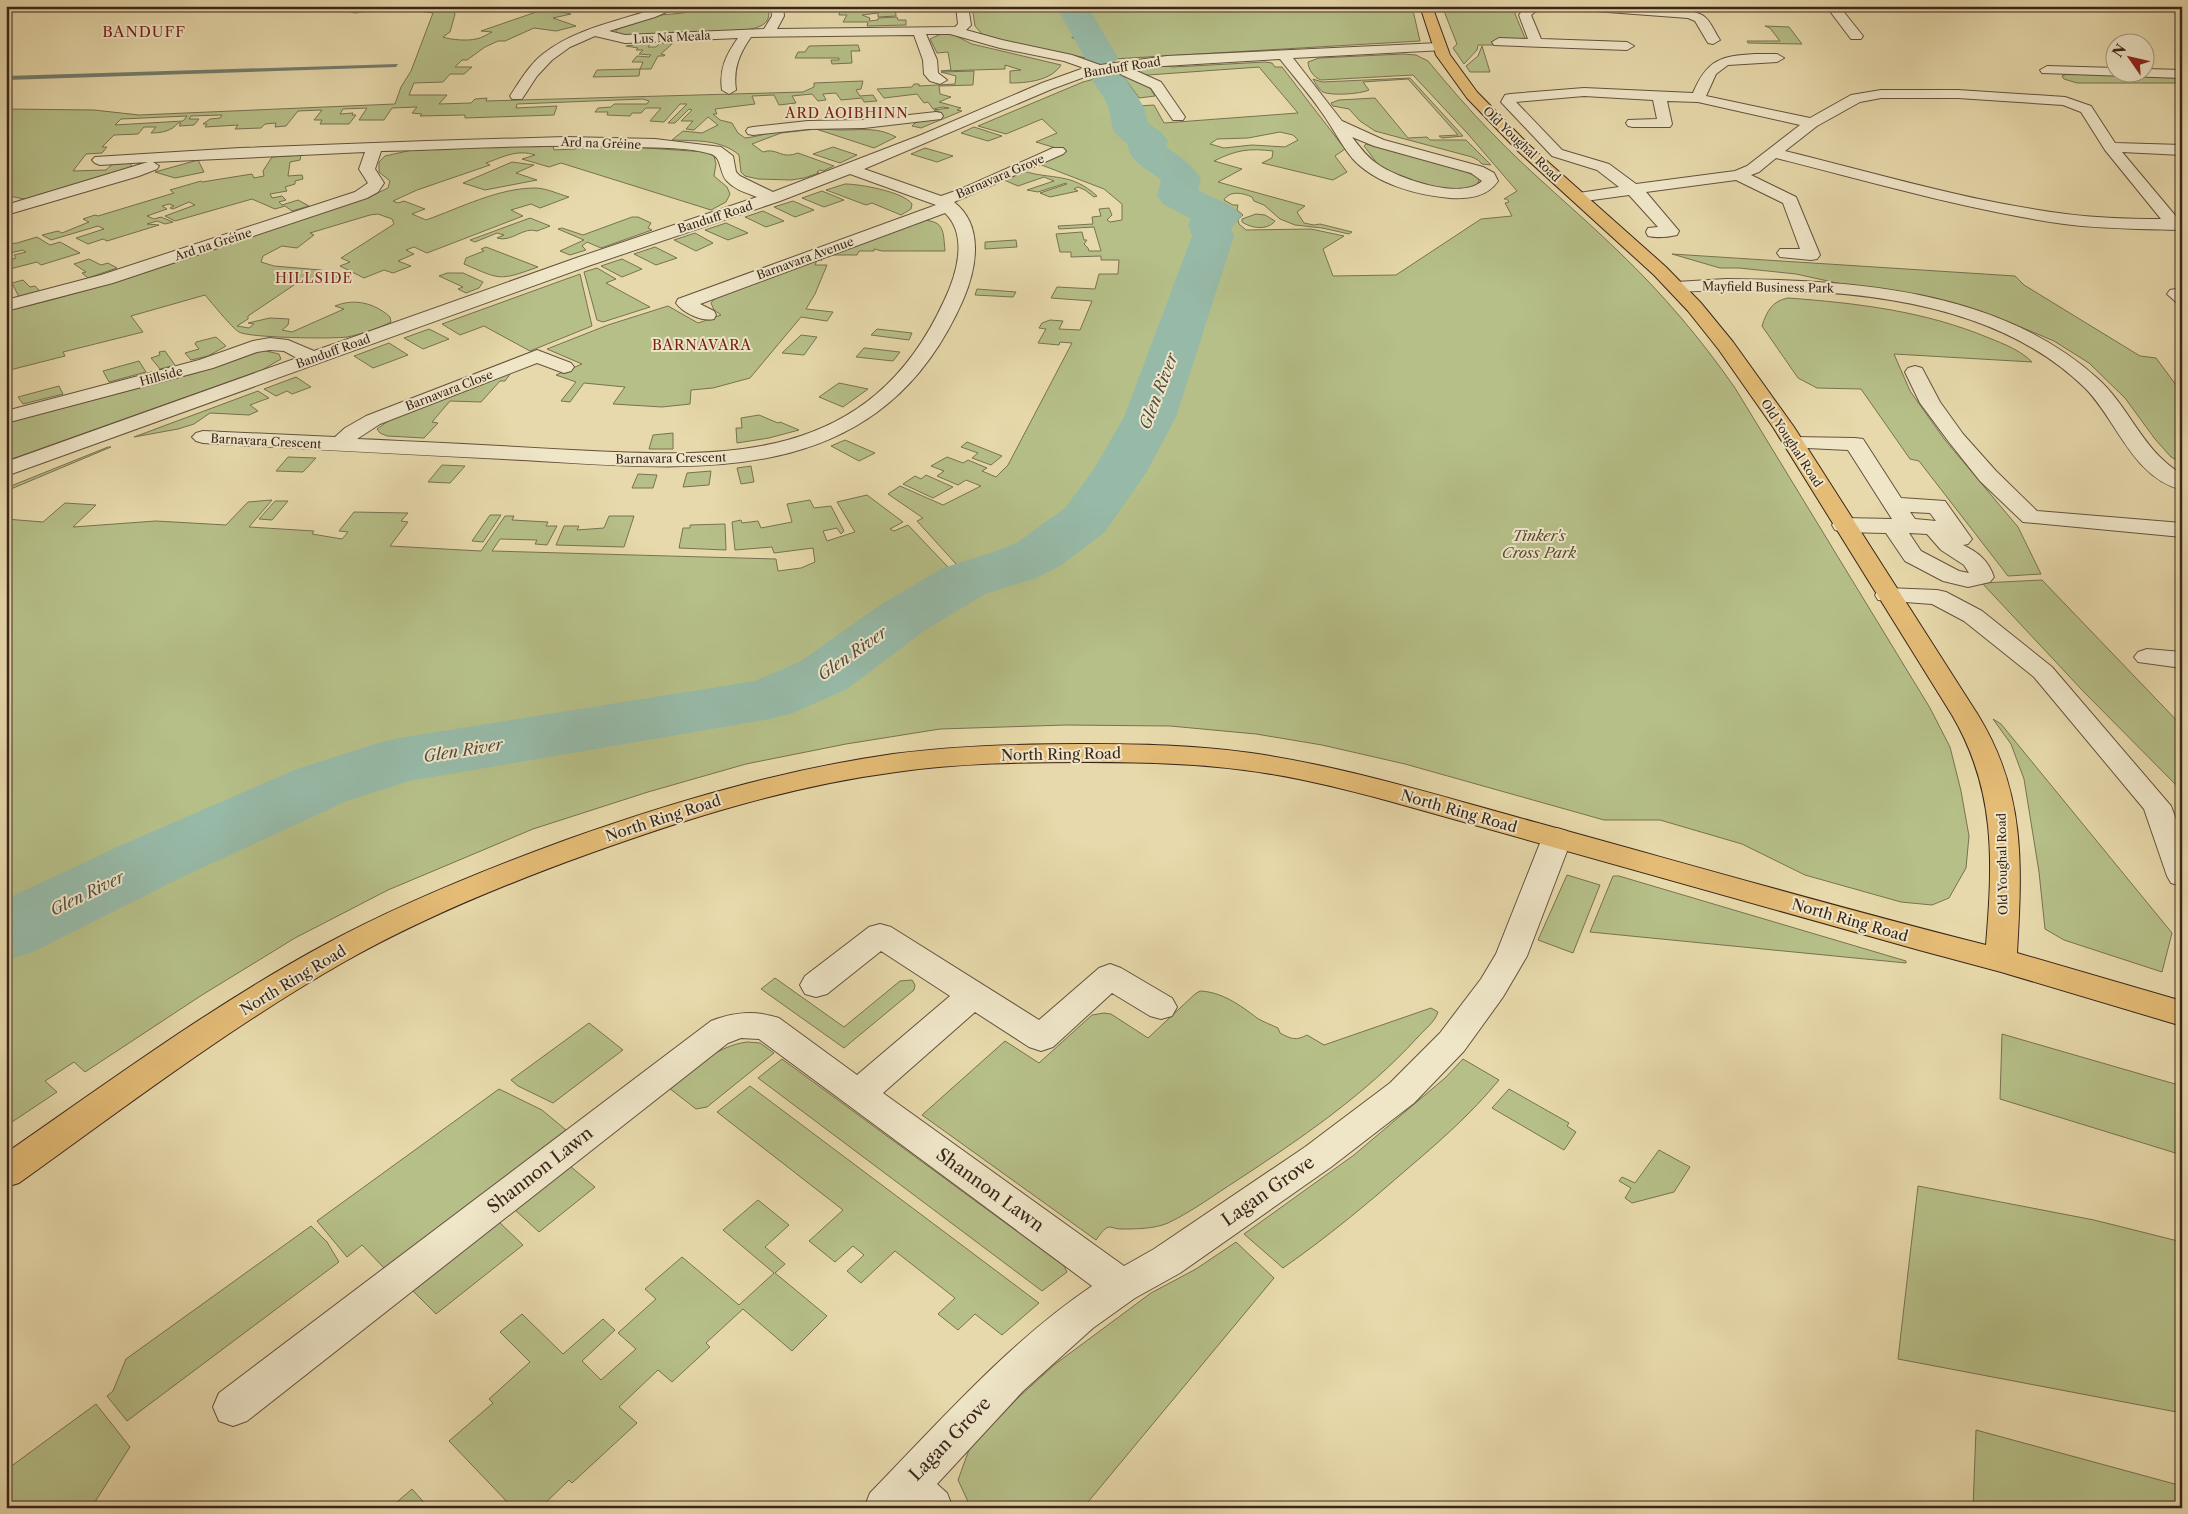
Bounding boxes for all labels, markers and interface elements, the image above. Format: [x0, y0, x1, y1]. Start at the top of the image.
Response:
district label: BANDUFF [102, 22, 186, 41]
street label: Lus Na Meala [633, 27, 712, 47]
north arrow [2106, 32, 2156, 82]
text: N [2108, 41, 2130, 61]
street label: Banduff Road [1082, 53, 1162, 81]
street label: Old Youghal Road [1480, 103, 1564, 185]
district label: ARD AOIBHINN [784, 104, 909, 122]
street label: Ard na Gréine [560, 134, 642, 152]
street label: Barnavara Grove [954, 151, 1047, 201]
street label: Banduff Road [676, 198, 755, 236]
street label: Ard na Gréine [172, 224, 254, 264]
street label: Barnavara Avenue [754, 233, 856, 283]
district label: HILLSIDE [275, 269, 353, 287]
street label: Mayfield Business Park [1702, 278, 1835, 296]
street label: Banduff Road [294, 330, 373, 371]
district label: BARNAVARA [652, 336, 752, 354]
water label: Glen River [1134, 349, 1182, 432]
street label: Hillside [138, 363, 184, 389]
street label: Barnavara Close [403, 366, 495, 414]
street label: Old Youghal Road [1758, 396, 1826, 490]
street label: Barnavara Crescent [210, 431, 323, 451]
street label: Barnavara Crescent [615, 450, 727, 466]
park label: Tinker's Cross Park [1502, 526, 1577, 562]
water label: Glen River [813, 621, 892, 684]
water label: Glen River [422, 734, 506, 766]
street label: North Ring Road [1001, 743, 1121, 765]
street label: North Ring Road [1399, 785, 1519, 837]
street label: North Ring Road [603, 790, 723, 846]
street label: Old Youghal Road [1994, 812, 2010, 915]
water label: Glen River [47, 866, 129, 920]
street label: North Ring Road [1790, 894, 1910, 946]
street label: North Ring Road [237, 941, 349, 1019]
street label: Shannon Lawn [483, 1122, 597, 1218]
street label: Shannon Lawn [932, 1143, 1048, 1237]
street label: Lagan Grove [1217, 1151, 1319, 1231]
street label: Lagan Grove [905, 1393, 995, 1485]

